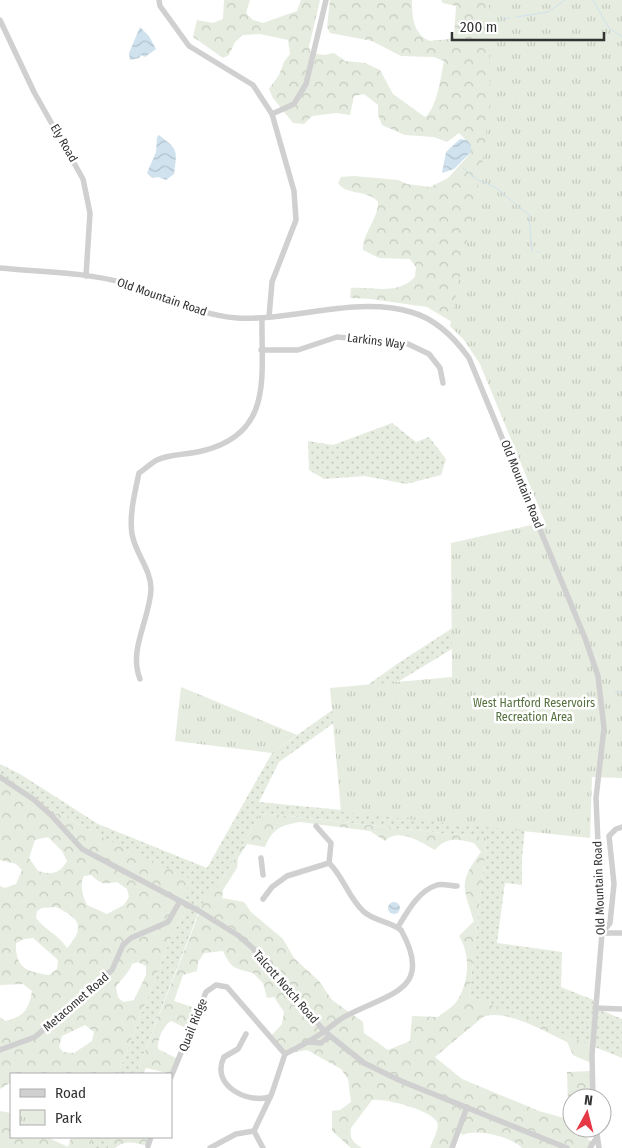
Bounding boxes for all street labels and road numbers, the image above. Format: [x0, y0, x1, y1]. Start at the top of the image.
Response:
street label: Ely Road [48, 121, 80, 165]
street label: Old Mountain Road [115, 275, 209, 319]
street label: Larkins Way [346, 331, 406, 352]
street label: Old Mountain Road [498, 438, 546, 530]
street label: Old Mountain Road [590, 841, 608, 935]
street label: Talcott Notch Road [250, 948, 322, 1026]
street label: Metacomet Road [40, 970, 112, 1034]
street label: Quail Ridge [176, 996, 210, 1054]

